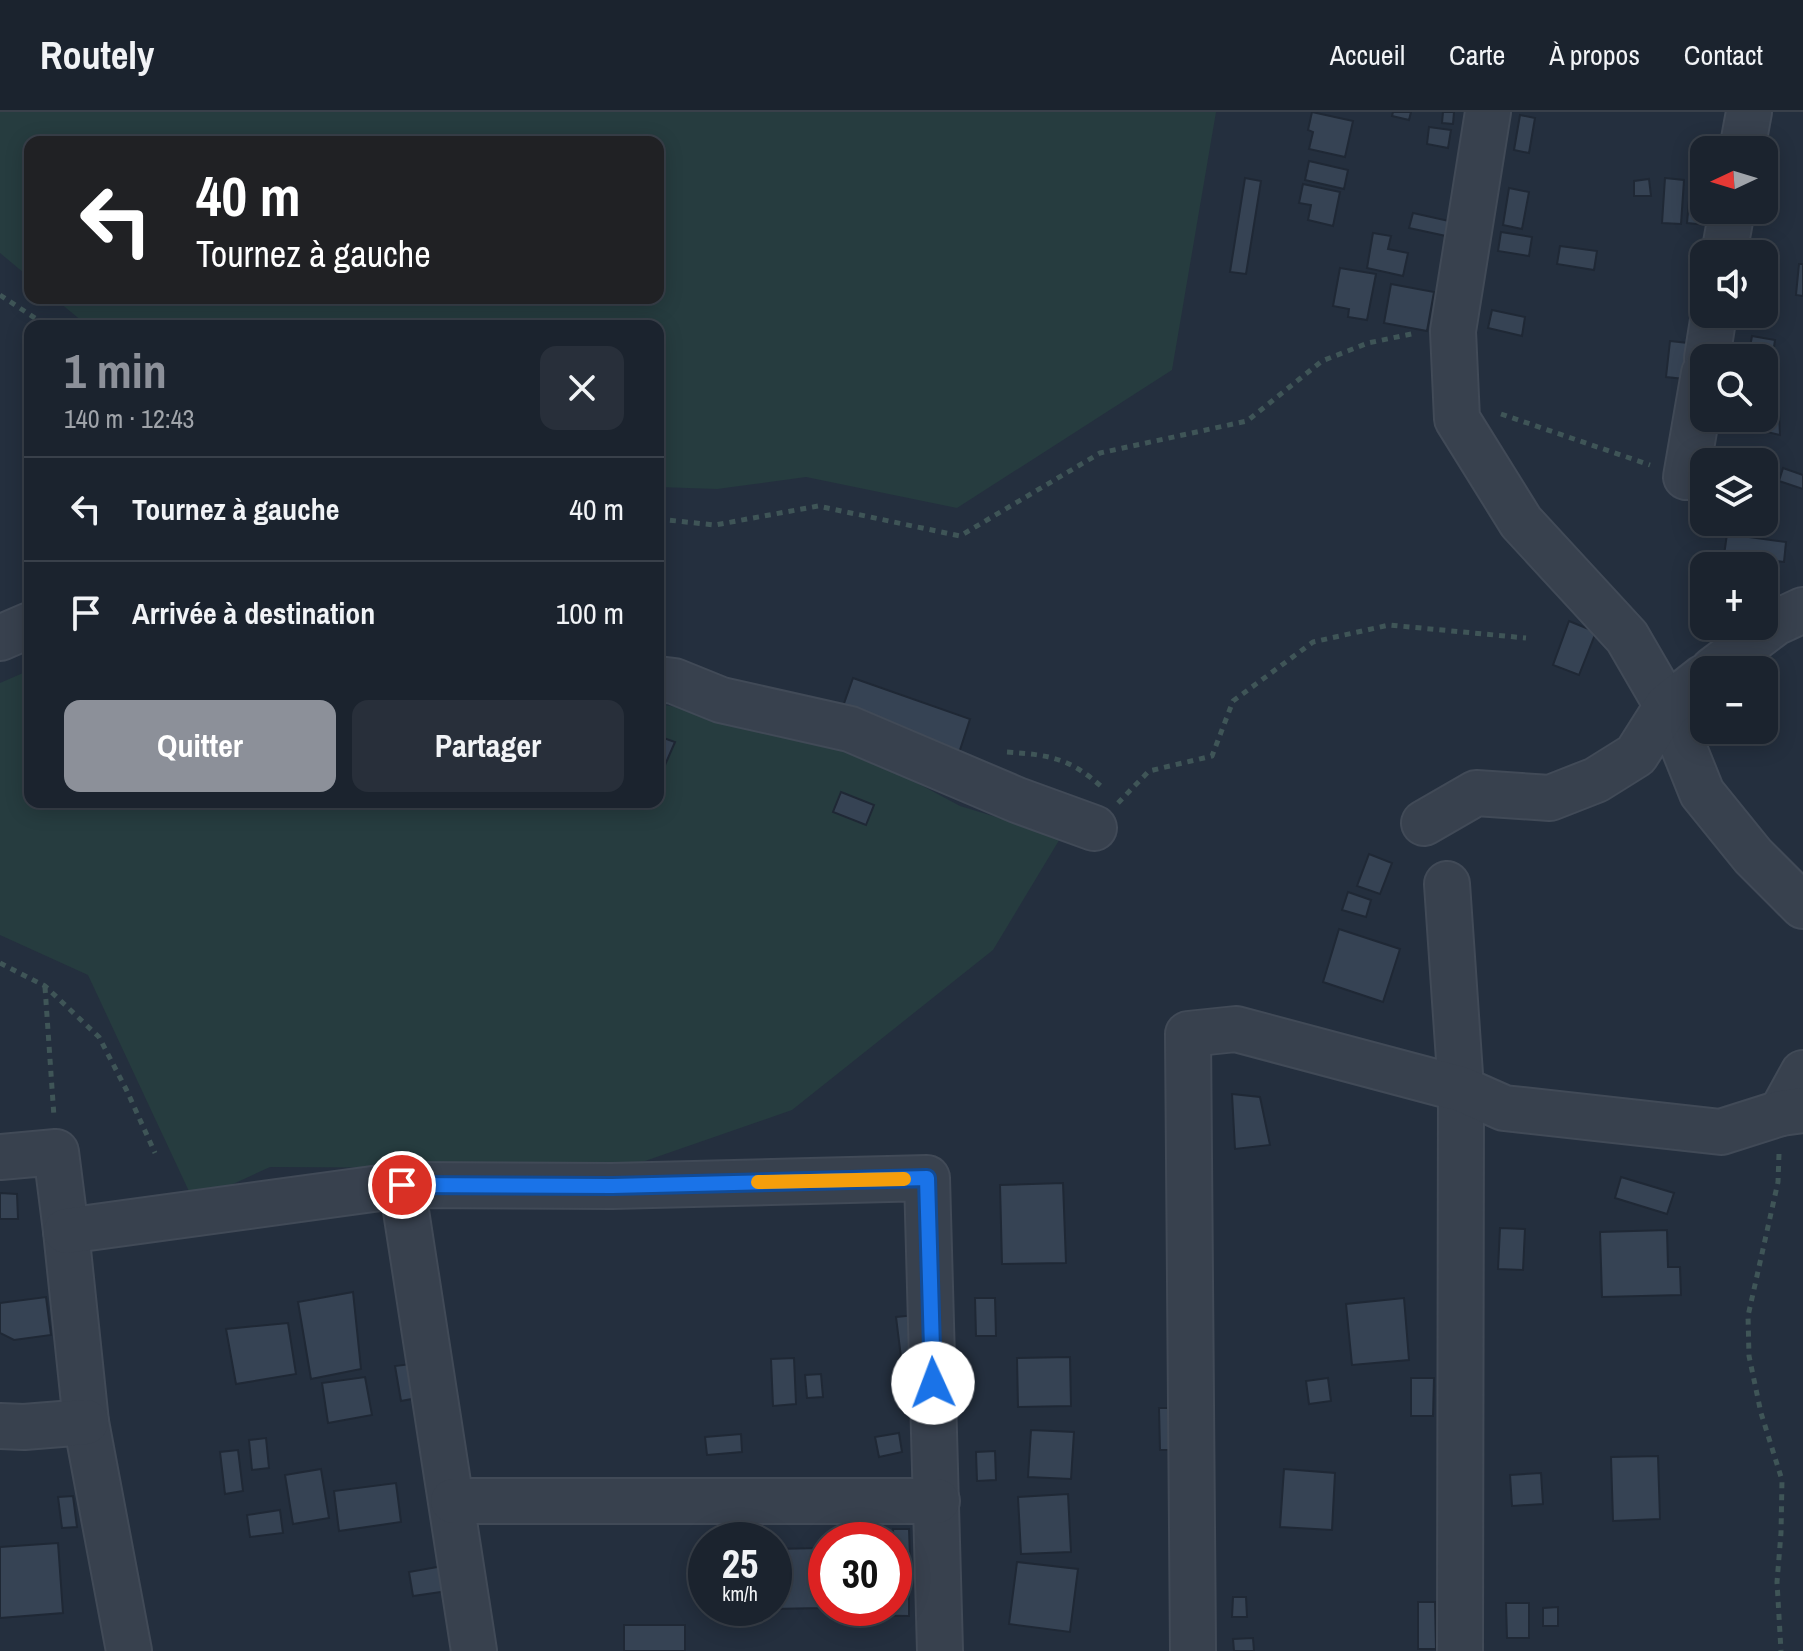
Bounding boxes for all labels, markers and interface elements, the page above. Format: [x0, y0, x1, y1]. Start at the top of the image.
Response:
text: Routely [40, 30, 154, 81]
text: Accueil [1330, 36, 1405, 74]
text: Carte [1449, 36, 1505, 74]
text: À propos [1549, 36, 1640, 74]
text: Contact [1684, 36, 1763, 74]
north arrow [1690, 136, 1778, 224]
map controls [1690, 136, 1778, 744]
text: 40 m [196, 158, 301, 233]
icon: left [64, 168, 168, 272]
text: Tournez à gauche [196, 230, 431, 278]
button: sound [1690, 240, 1778, 328]
text: 1 min [64, 338, 167, 403]
button: search [1690, 344, 1778, 432]
button: close [540, 346, 624, 430]
text: 140 m · 12:43 [64, 401, 194, 436]
button: layers [1690, 448, 1778, 536]
icon: left [64, 487, 108, 531]
text: Tournez à gauche [132, 489, 339, 529]
text: 40 m [569, 489, 624, 529]
button: + [1690, 552, 1778, 640]
icon: arrive [64, 591, 108, 635]
text: Arrivée à destination [132, 593, 375, 633]
text: 100 m [556, 593, 624, 633]
button: − [1690, 656, 1778, 744]
button: Quitter [64, 700, 336, 792]
button: Partager [352, 700, 624, 792]
pin [368, 1151, 436, 1219]
icon: arrive [380, 1163, 424, 1207]
position arrow [891, 1341, 975, 1425]
speed limit sign: 30 [808, 1522, 912, 1626]
text: 25 [722, 1537, 758, 1590]
text: km/h [722, 1580, 758, 1607]

